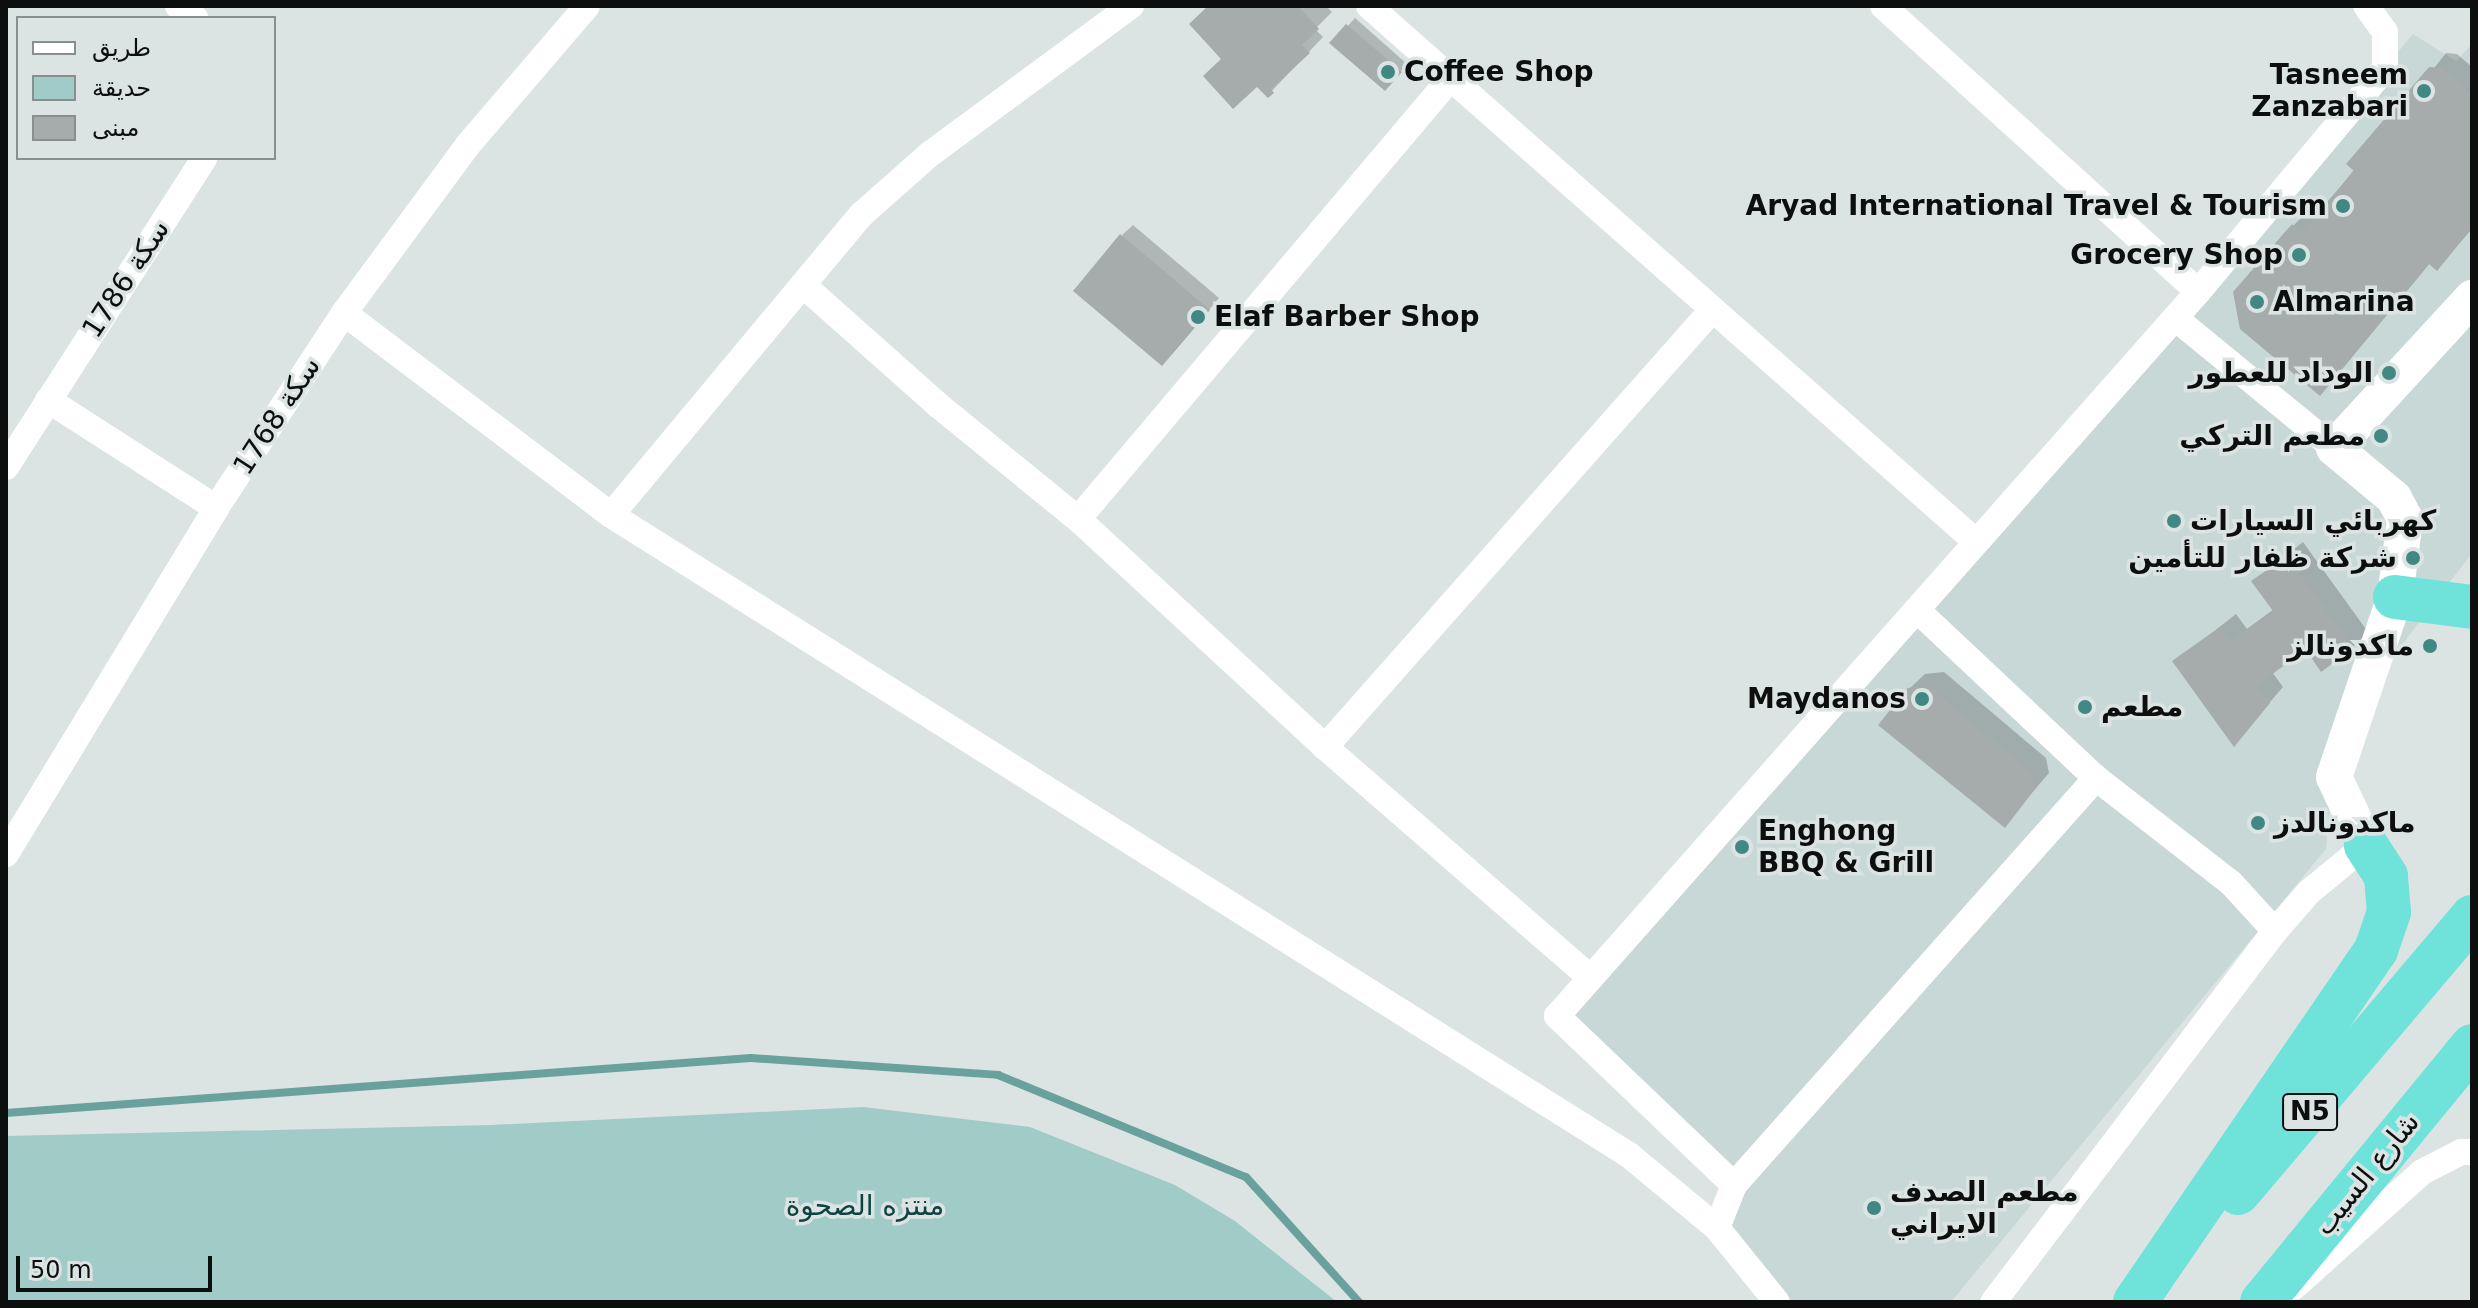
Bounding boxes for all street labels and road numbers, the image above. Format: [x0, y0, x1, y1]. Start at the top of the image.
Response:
street label: سكة 1786 [75, 214, 177, 344]
street label: سكة 1768 [226, 351, 328, 481]
road number: N5 [2282, 1090, 2338, 1134]
street label: شارع السيب [2307, 1106, 2427, 1242]

